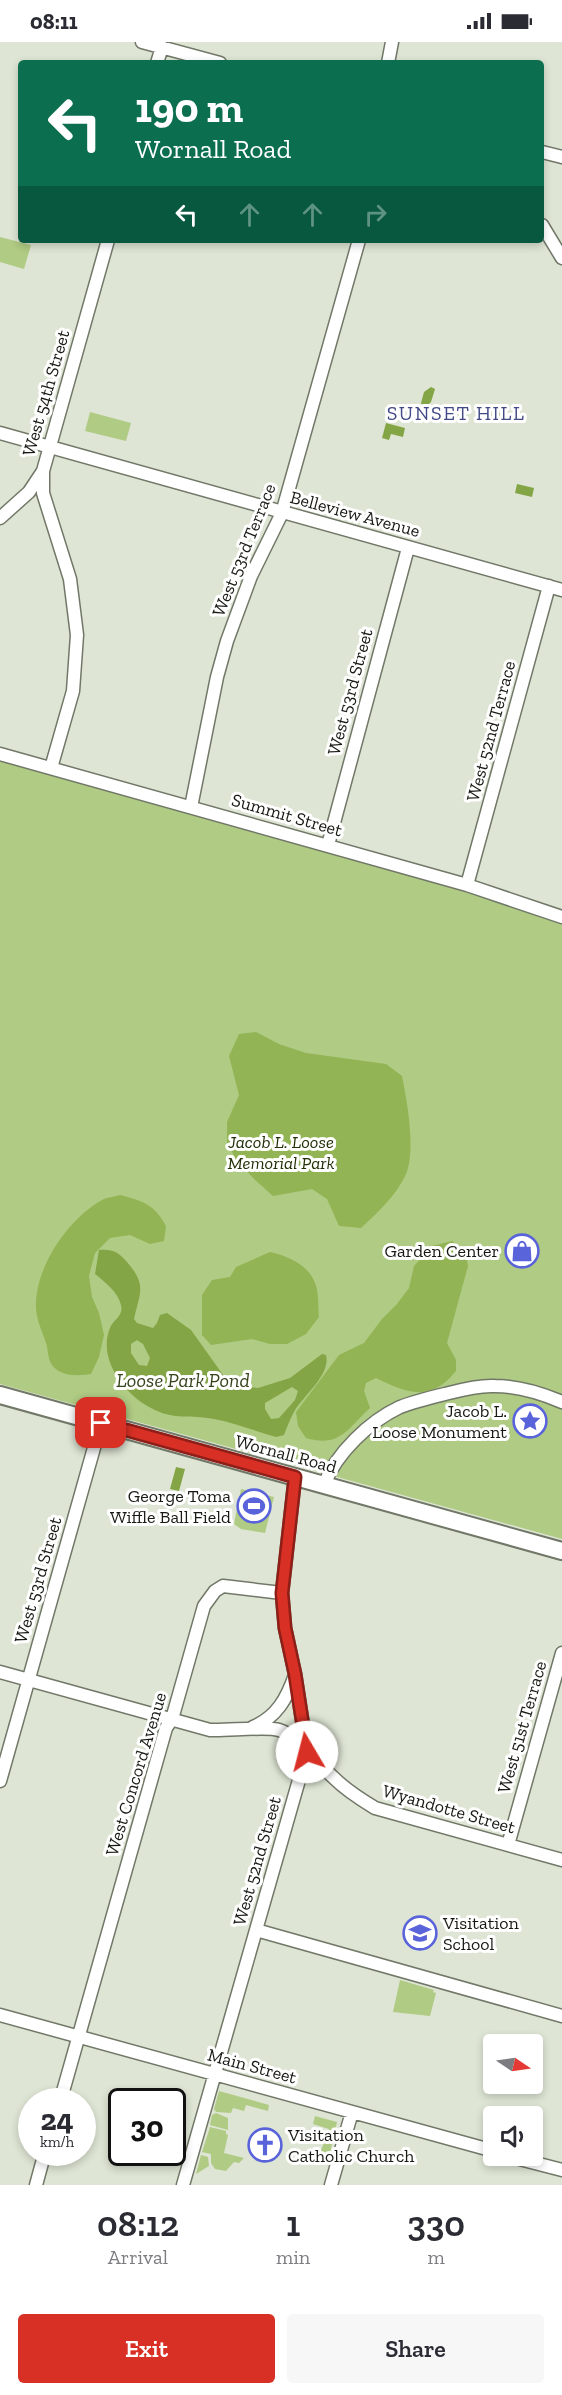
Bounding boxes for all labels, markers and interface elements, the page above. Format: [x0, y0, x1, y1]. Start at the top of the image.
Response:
text: 08:11 [30, 8, 78, 35]
text: 190 m [135, 82, 243, 133]
icon: left [36, 84, 114, 162]
text: Wornall Road [135, 133, 291, 165]
icon: left [170, 198, 203, 231]
icon: ahead [233, 198, 266, 231]
icon: ahead [296, 198, 329, 231]
icon: right [359, 198, 392, 231]
street label: West 54th Street [17, 327, 75, 459]
district label: SUNSET HILL [387, 401, 525, 425]
street label: West 53rd Terrace [207, 480, 281, 620]
street label: Belleview Avenue [288, 486, 422, 542]
street label: West 53rd Street [323, 626, 378, 758]
street label: West 52nd Terrace [462, 658, 520, 804]
street label: Summit Street [229, 789, 345, 841]
park label: Jacob L. Loose Memorial Park [227, 1131, 334, 1174]
shop icon: Garden Center [504, 1233, 540, 1269]
place label: Garden Center [384, 1240, 499, 1262]
water label: Loose Park Pond [116, 1368, 250, 1392]
pin [75, 1397, 126, 1448]
place label: Jacob L. Loose Monument [372, 1400, 507, 1443]
place icon: Jacob L. Loose Monument [512, 1403, 548, 1439]
icon: arrive [84, 1406, 117, 1439]
street label: Wornall Road [233, 1430, 339, 1478]
place label: George Toma Wiffle Ball Field [110, 1485, 231, 1528]
sports icon: George Toma Wiffle Ball Field [236, 1488, 272, 1524]
street label: West 53rd Street [9, 1514, 67, 1646]
street label: West 51st Terrace [493, 1658, 551, 1796]
street label: West Concord Avenue [101, 1690, 171, 1858]
position arrow [275, 1720, 339, 1784]
street label: Wyandotte Street [380, 1780, 518, 1839]
street label: West 52nd Street [228, 1794, 286, 1928]
place label: Visitation School [442, 1912, 520, 1955]
school or university icon: Visitation School [402, 1915, 438, 1951]
north arrow [483, 2034, 543, 2094]
map controls [483, 2034, 543, 2166]
street label: Main Street [205, 2044, 299, 2089]
speed limit sign: 30 [108, 2088, 186, 2166]
text: 24 [40, 2102, 74, 2138]
button: sound [483, 2106, 543, 2166]
place label: Visitation Catholic Church [287, 2124, 414, 2167]
church icon: Visitation Catholic Church [247, 2127, 283, 2163]
text: km/h [40, 2133, 74, 2151]
text: 08:12 [97, 2202, 179, 2245]
text: 1 [286, 2202, 300, 2245]
text: 330 [407, 2202, 465, 2245]
text: Arrival [108, 2245, 168, 2269]
text: min [276, 2245, 310, 2269]
text: m [428, 2245, 445, 2269]
button: Exit [18, 2314, 275, 2383]
button: Share [287, 2314, 544, 2383]

